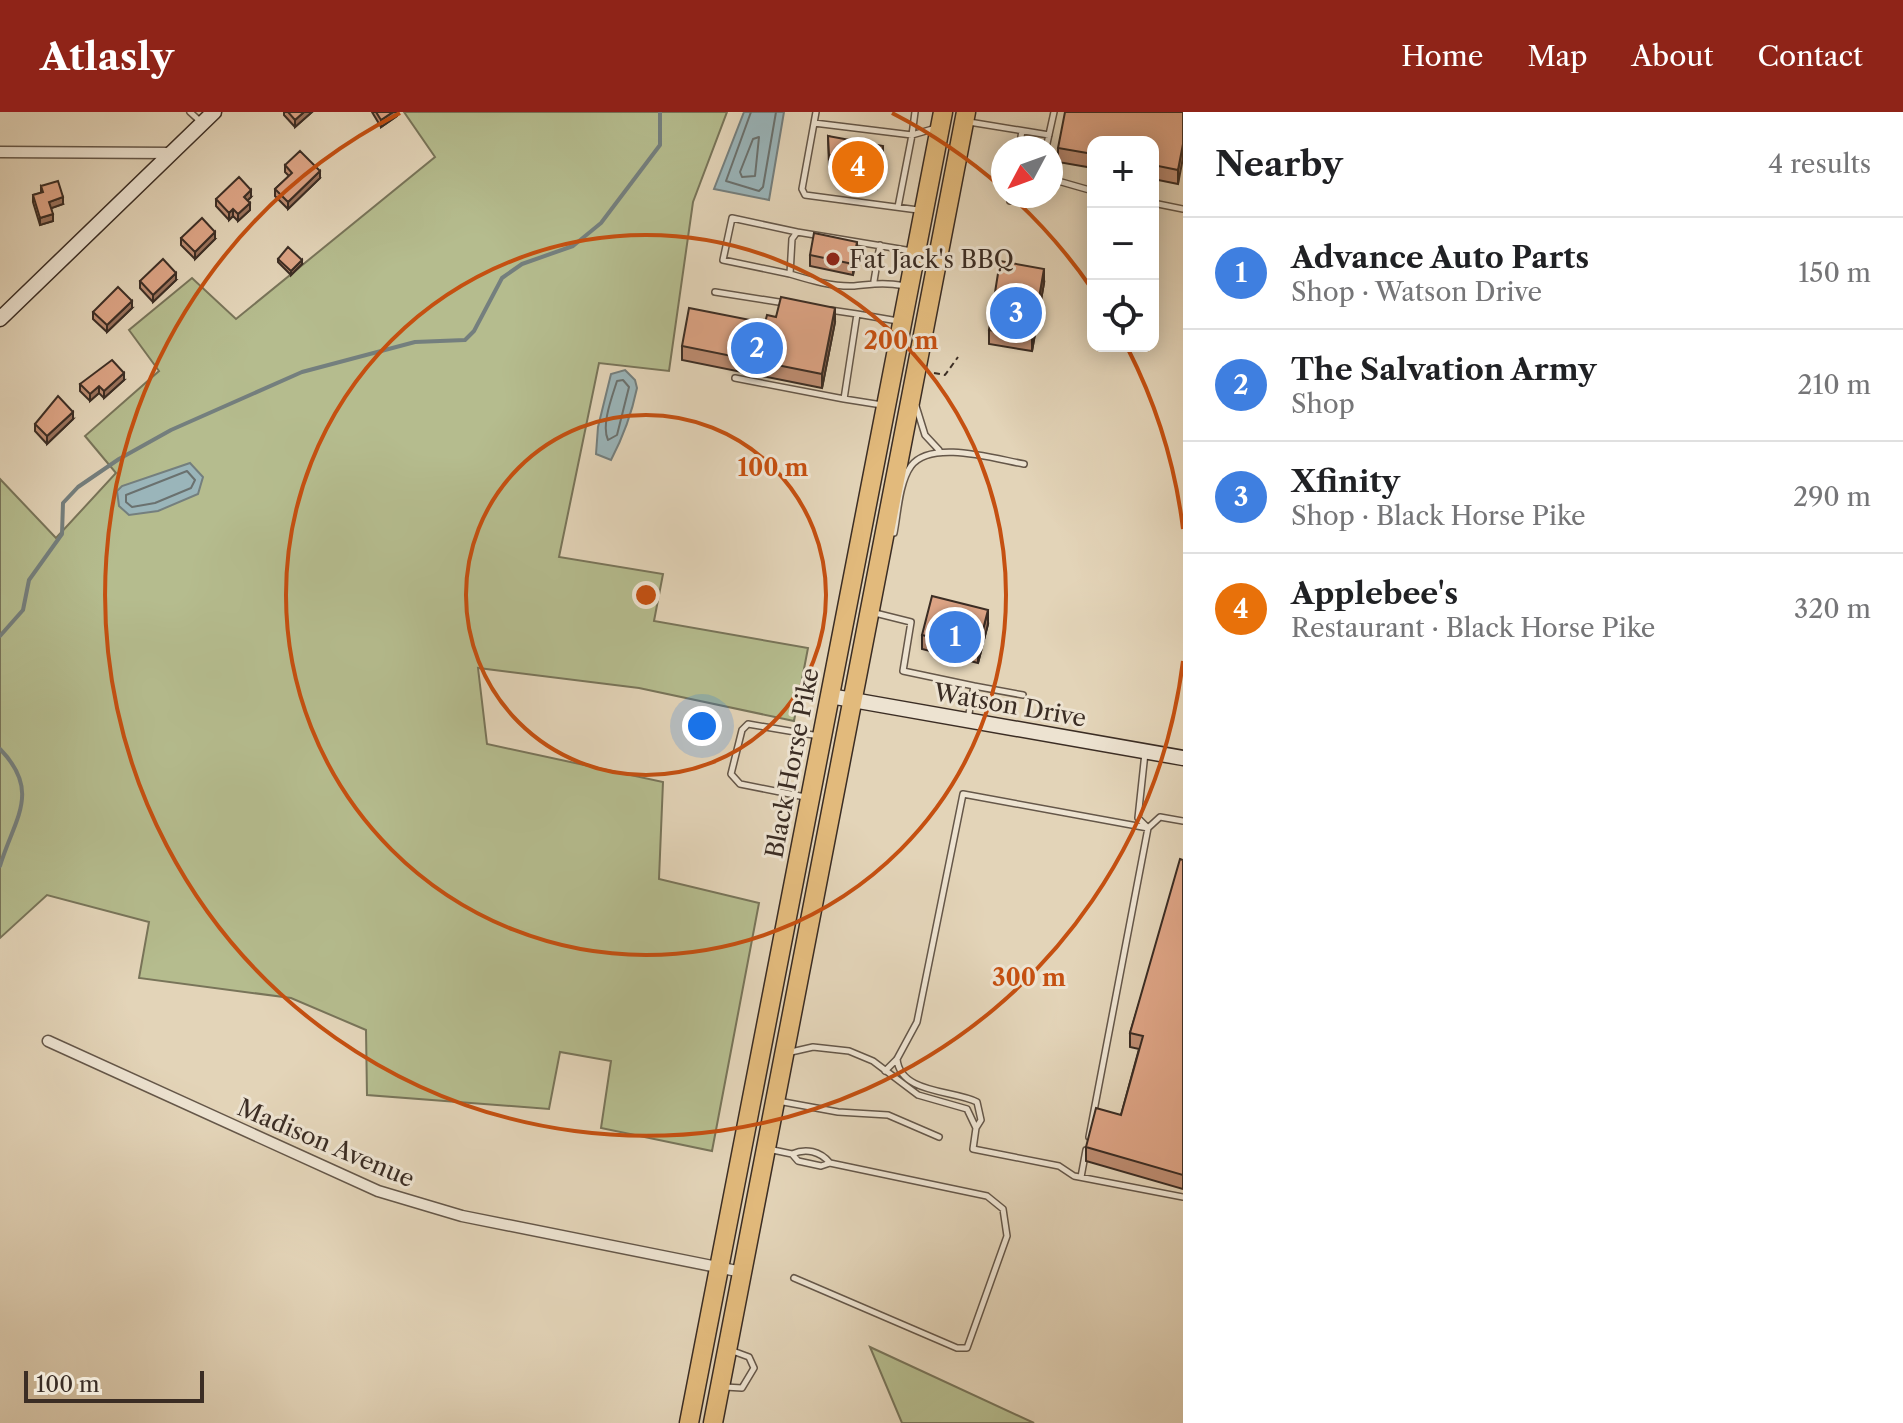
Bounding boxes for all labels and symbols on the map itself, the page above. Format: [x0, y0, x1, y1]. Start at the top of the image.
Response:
north arrow [991, 136, 1063, 208]
pin: 4 [832, 137, 884, 197]
place label: Fat Jack's BBQ [849, 245, 1014, 274]
marker: Fat Jack's BBQ [824, 250, 842, 268]
pin: 3 [990, 283, 1042, 343]
pin: 2 [731, 318, 783, 378]
text: 200 m [864, 326, 938, 355]
text: 100 m [737, 453, 809, 482]
centre of rings [632, 581, 660, 609]
pin: 1 [929, 607, 981, 667]
street label: Black Horse Pike [759, 665, 825, 861]
street label: Watson Drive [931, 677, 1088, 733]
your location [682, 706, 722, 746]
text: 300 m [992, 963, 1066, 992]
street label: Madison Avenue [233, 1093, 419, 1193]
scale bar [24, 1367, 204, 1403]

